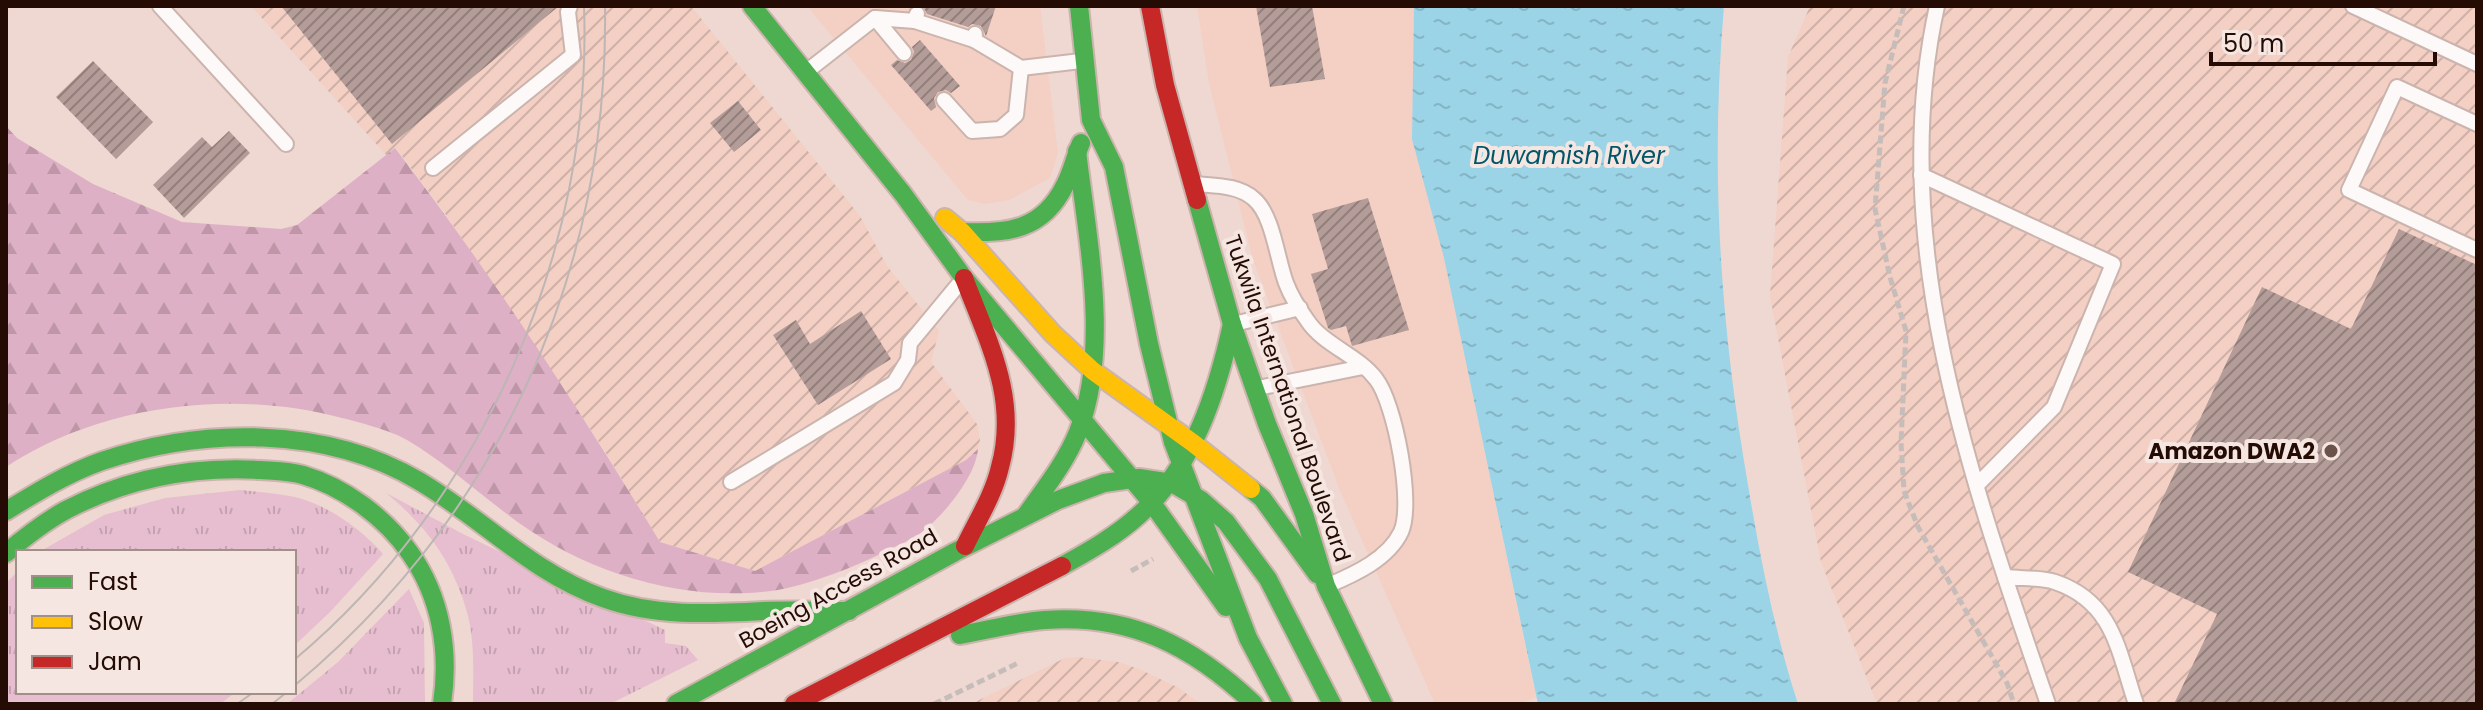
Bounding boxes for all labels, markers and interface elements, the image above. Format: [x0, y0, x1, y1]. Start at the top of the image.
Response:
scale bar [2211, 16, 2435, 66]
text: 50 m [2223, 27, 2284, 60]
water label: Duwamish River [1473, 139, 1666, 172]
street label: Tukwila International Boulevard [1217, 231, 1358, 566]
place label: Amazon DWA2 [2148, 436, 2315, 467]
marker: Amazon DWA2 [2322, 442, 2340, 460]
street label: Boeing Access Road [733, 521, 943, 656]
legend [16, 550, 296, 694]
text: Fast [88, 565, 138, 598]
text: Slow [88, 605, 143, 638]
text: Jam [88, 645, 142, 678]

